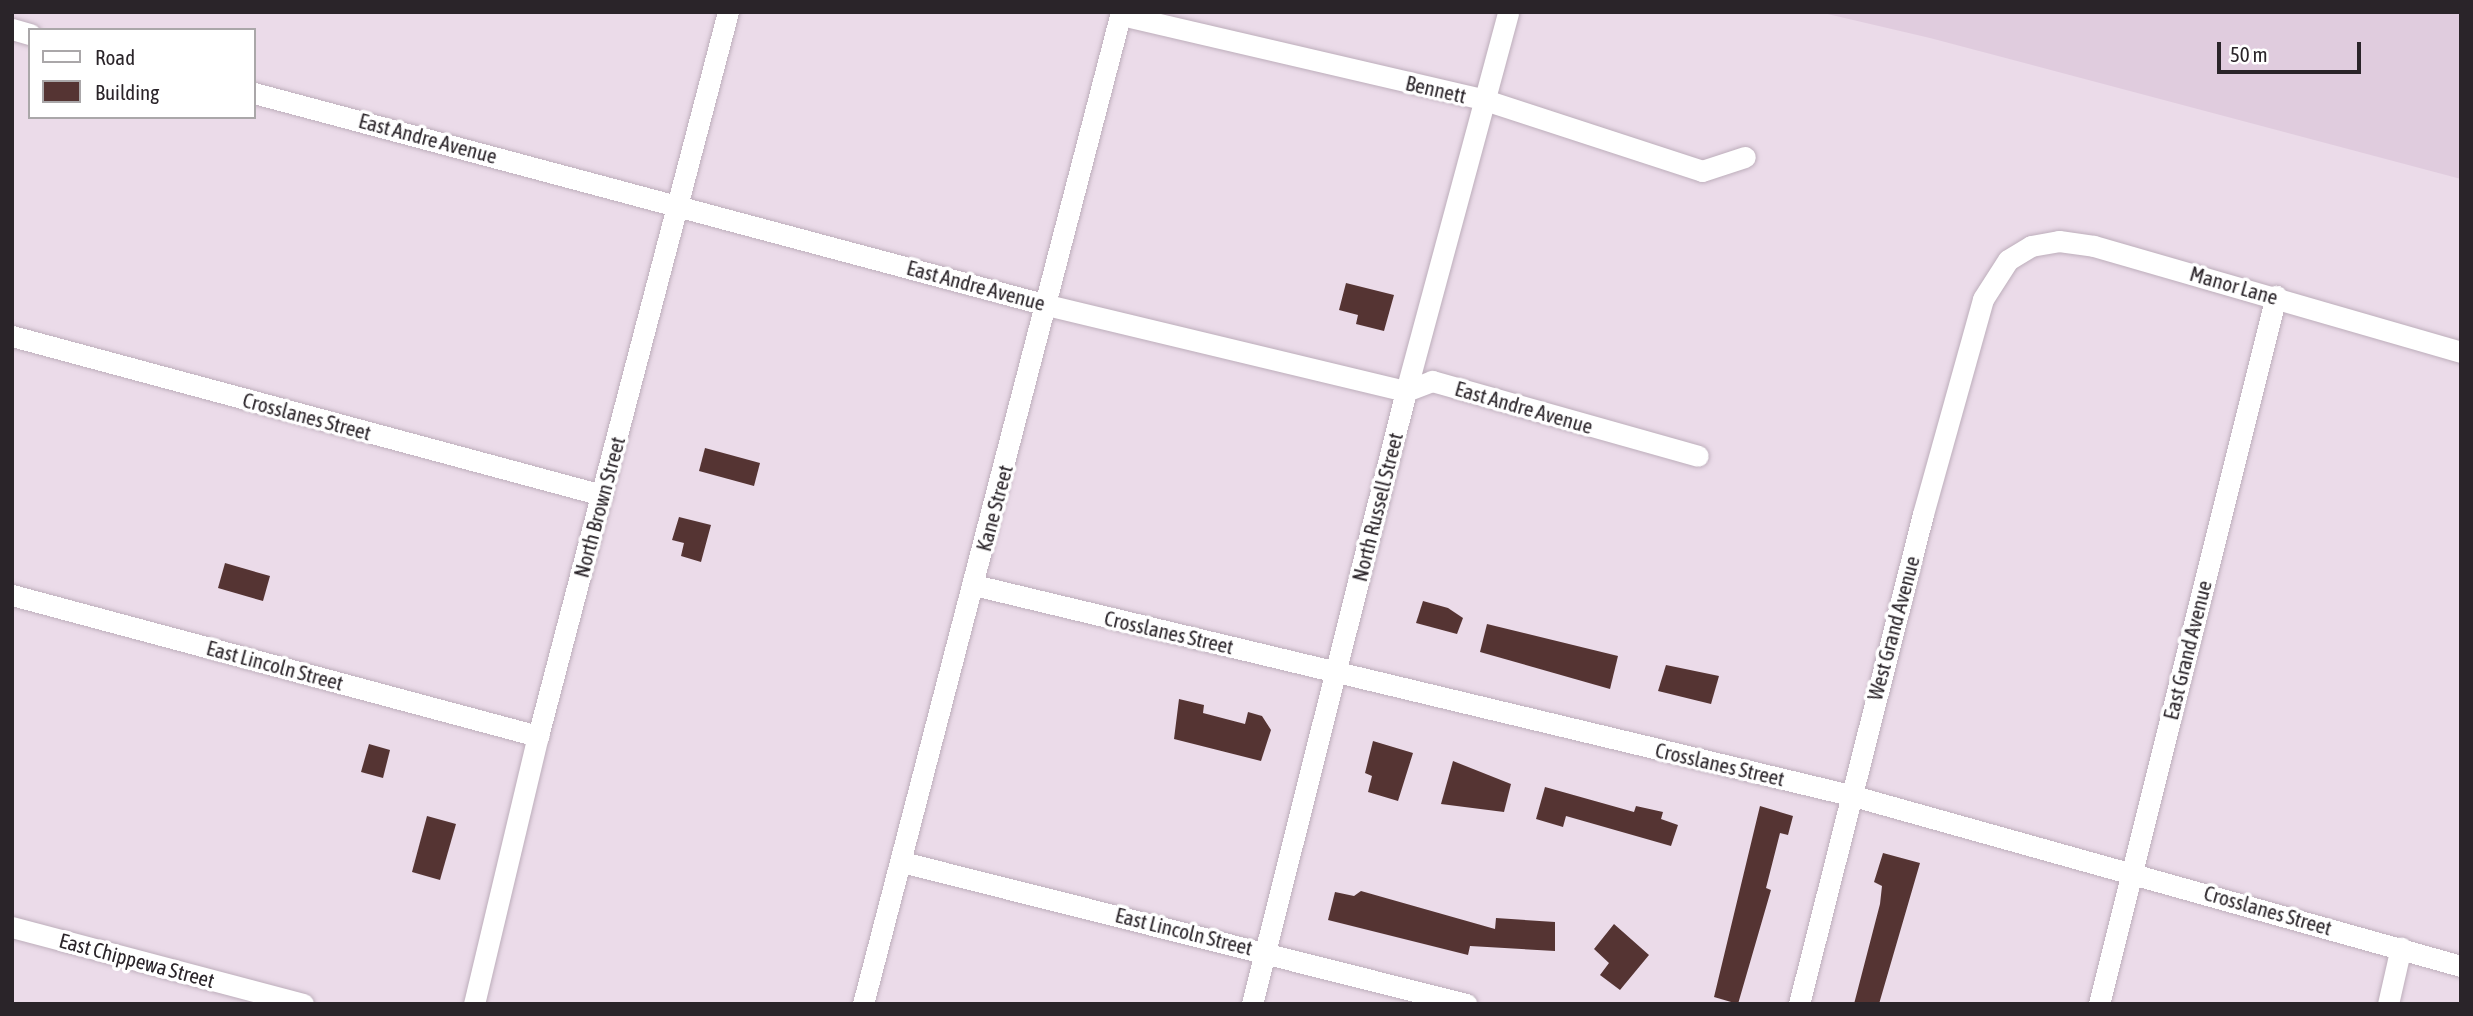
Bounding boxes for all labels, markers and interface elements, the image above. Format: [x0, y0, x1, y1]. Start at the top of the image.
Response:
legend [28, 28, 256, 119]
scale bar [2221, 28, 2364, 72]
text: 50 m [2230, 42, 2268, 66]
text: Road [95, 45, 135, 69]
street label: Bennett [1403, 70, 1469, 108]
text: Building [95, 80, 159, 104]
street label: East Andre Avenue [356, 107, 500, 169]
street label: East Andre Avenue [904, 254, 1048, 316]
street label: Manor Lane [2187, 260, 2281, 310]
street label: East Andre Avenue [1452, 375, 1596, 439]
street label: Crosslanes Street [240, 387, 374, 445]
street label: North Russell Street [1346, 430, 1408, 584]
street label: North Brown Street [568, 434, 630, 580]
street label: Kane Street [970, 462, 1018, 554]
street label: West Grand Avenue [1862, 553, 1924, 703]
street label: East Grand Avenue [2157, 578, 2217, 722]
street label: Crosslanes Street [1102, 605, 1236, 659]
street label: East Lincoln Street [204, 635, 346, 695]
street label: Crosslanes Street [1653, 737, 1787, 791]
street label: Crosslanes Street [2201, 880, 2335, 940]
street label: East Lincoln Street [1113, 902, 1255, 960]
street label: East Chippewa Street [57, 927, 217, 993]

